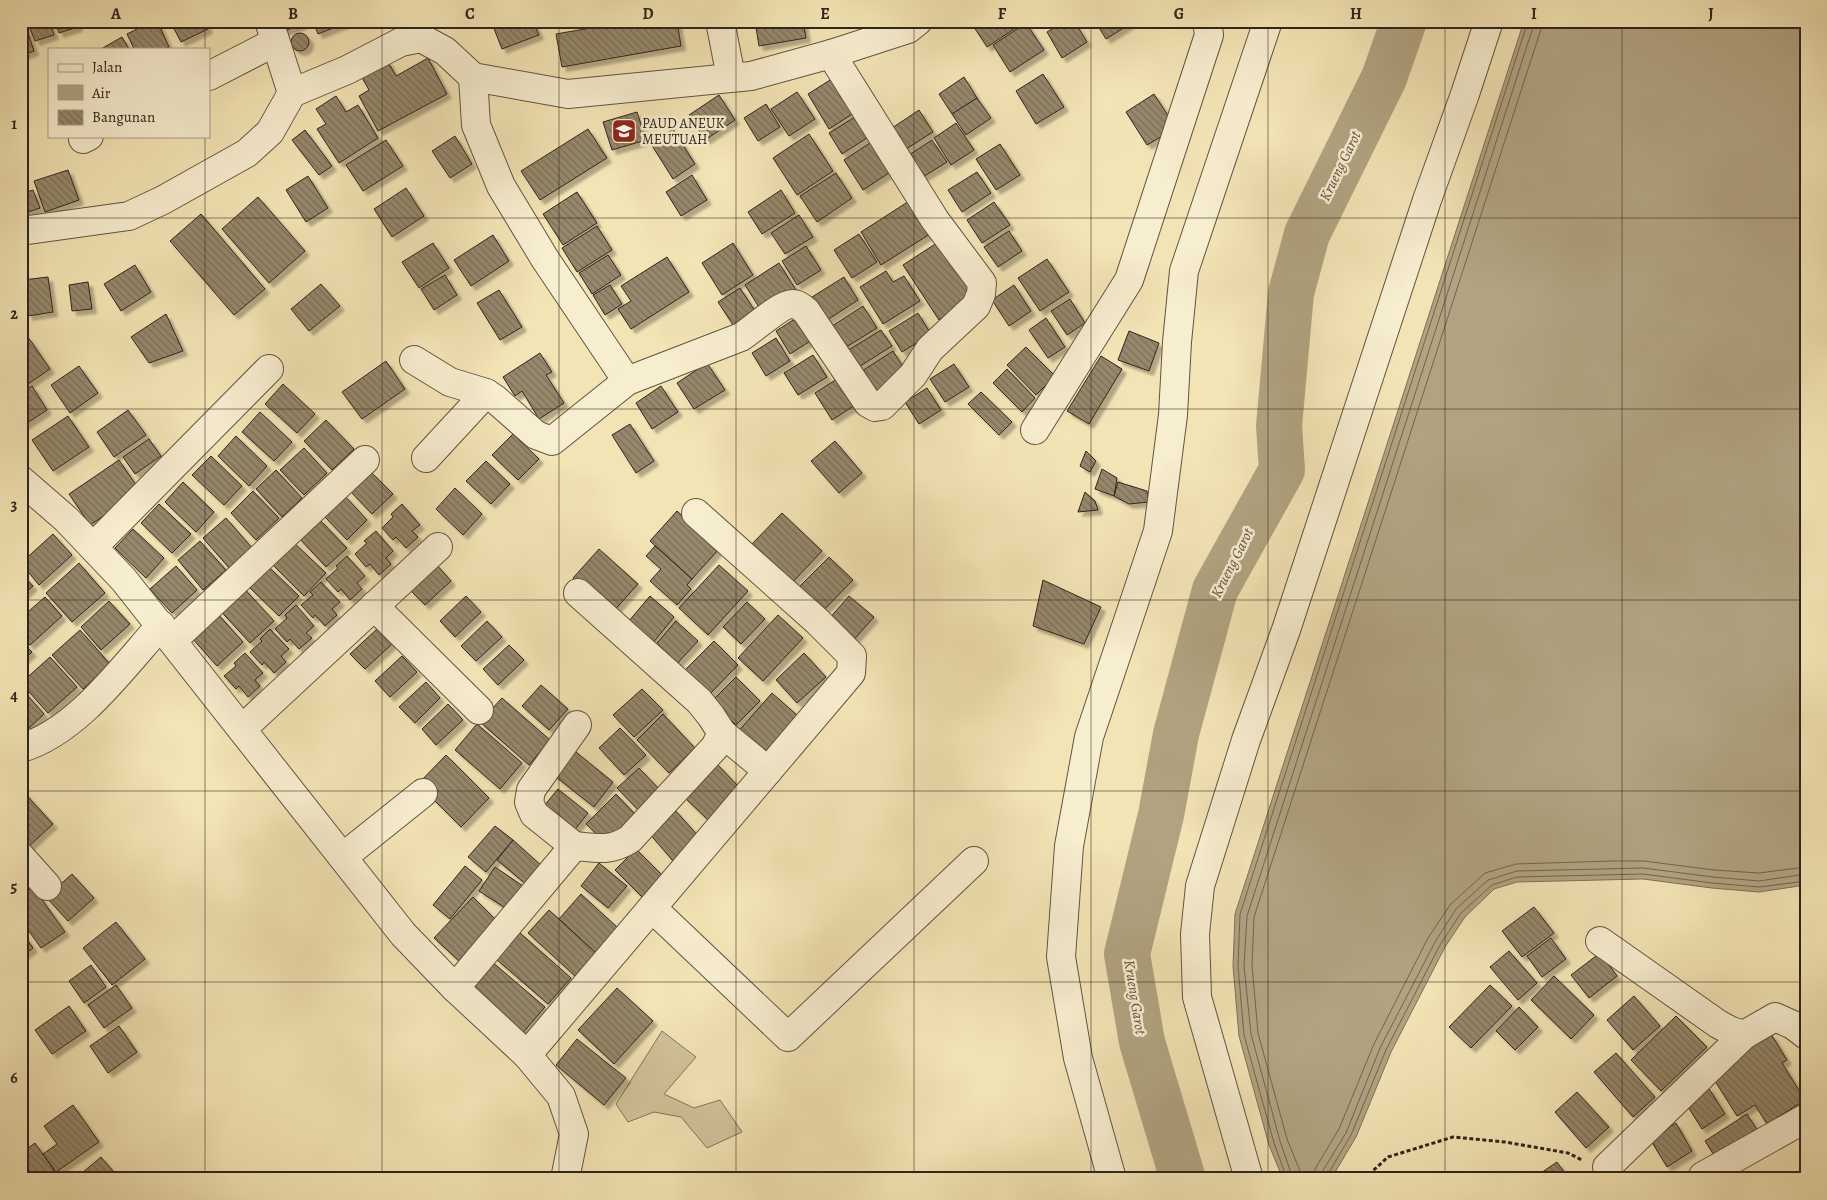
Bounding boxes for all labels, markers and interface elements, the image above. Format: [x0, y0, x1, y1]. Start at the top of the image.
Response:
text: A [110, 3, 122, 25]
text: B [288, 3, 298, 25]
text: C [465, 3, 475, 25]
text: D [642, 3, 654, 25]
text: E [820, 3, 830, 25]
text: F [998, 3, 1007, 25]
text: G [1174, 3, 1184, 25]
text: H [1350, 3, 1362, 25]
text: I [1531, 3, 1537, 25]
text: J [1708, 3, 1714, 25]
legend [48, 48, 210, 138]
text: Jalan [92, 57, 122, 77]
text: Air [91, 83, 111, 103]
text: Bangunan [92, 107, 155, 127]
text: 1 [11, 113, 17, 135]
place label: PAUD ANEUK MEUTUAH [642, 114, 725, 149]
school or university icon: PAUD ANEUK MEUTUAH [611, 118, 637, 144]
water label: Krueng Garot [1315, 127, 1366, 204]
text: 2 [10, 303, 18, 325]
text: 3 [11, 494, 18, 516]
water label: Krueng Garot [1206, 524, 1258, 601]
text: 4 [10, 685, 18, 707]
text: 5 [11, 876, 18, 898]
water label: Krueng Garot [1119, 958, 1151, 1036]
text: 6 [10, 1067, 18, 1089]

